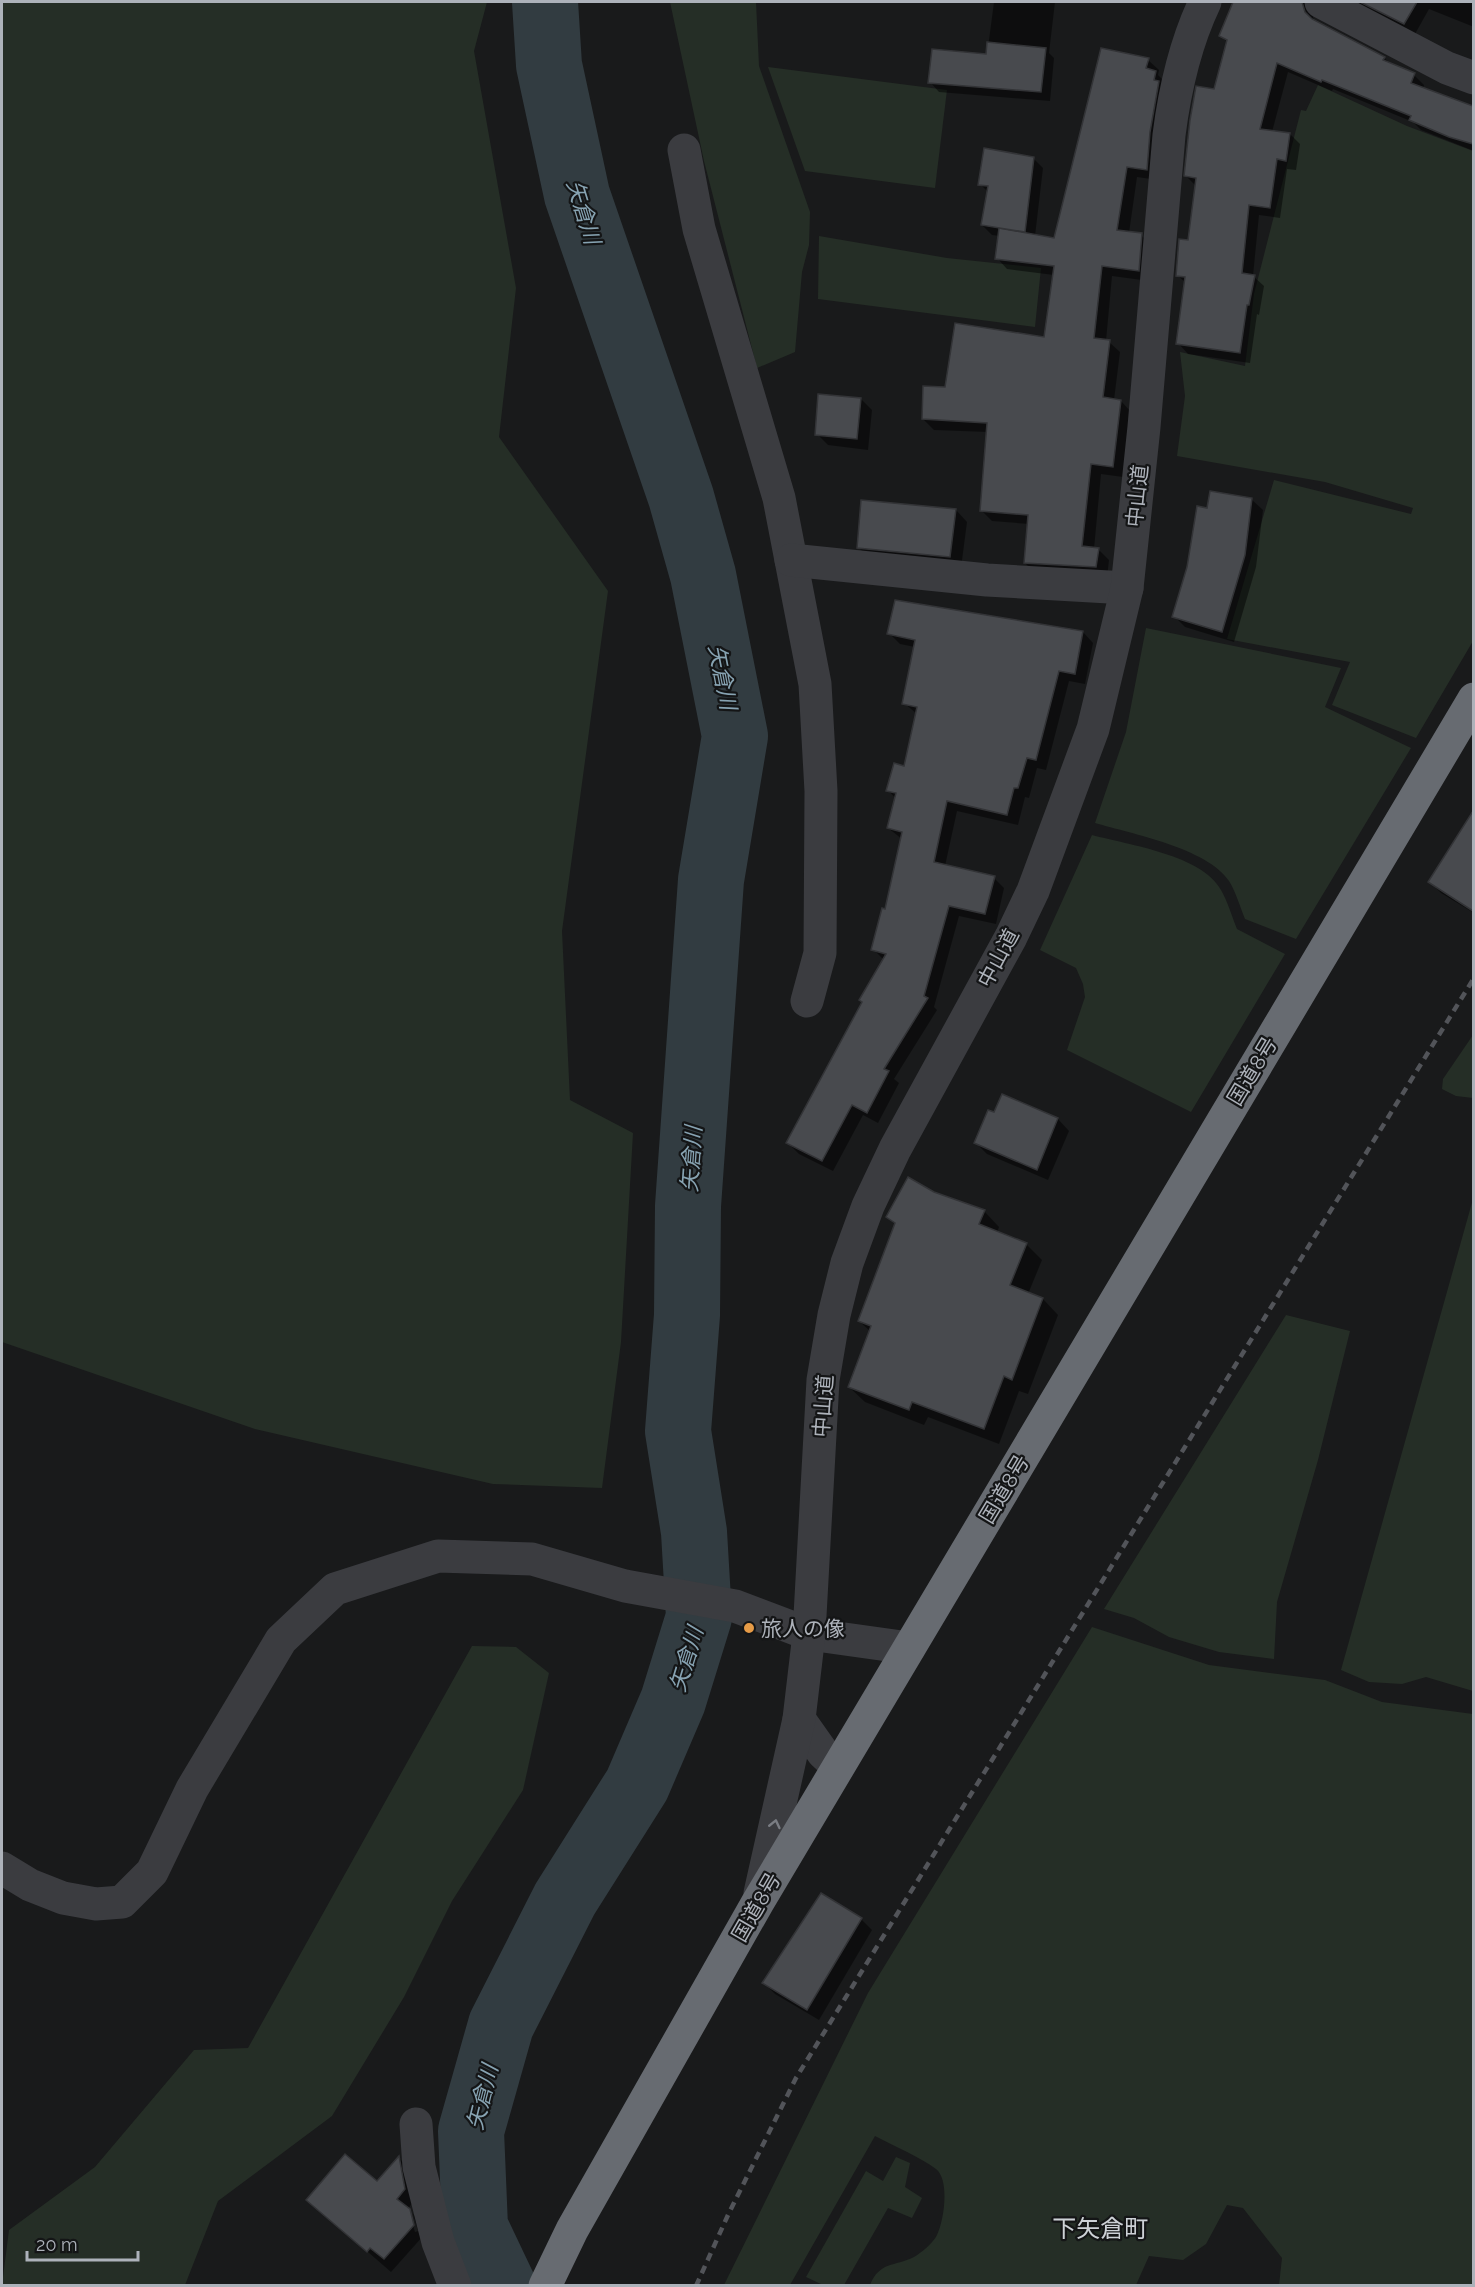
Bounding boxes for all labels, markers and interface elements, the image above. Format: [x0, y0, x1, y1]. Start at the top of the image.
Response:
water label: 矢倉川 [562, 177, 607, 249]
street label: 中山道 [1121, 463, 1153, 529]
water label: 矢倉川 [704, 642, 742, 714]
street label: 中山道 [972, 924, 1024, 992]
street label: 国道8号 [1222, 1032, 1282, 1110]
water label: 矢倉川 [676, 1123, 706, 1193]
street label: 中山道 [808, 1374, 838, 1438]
street label: 国道8号 [974, 1450, 1034, 1528]
place label: 旅人の像 [761, 1616, 845, 1641]
marker: 旅人の像 [742, 1621, 756, 1635]
water label: 矢倉川 [664, 1622, 709, 1694]
one-way arrow [768, 1820, 781, 1830]
street label: 国道8号 [726, 1868, 786, 1946]
water label: 矢倉川 [461, 2060, 503, 2132]
district label: 下矢倉町 [1052, 2214, 1148, 2243]
scale bar [27, 2224, 138, 2262]
text: 20 m [36, 2234, 78, 2255]

